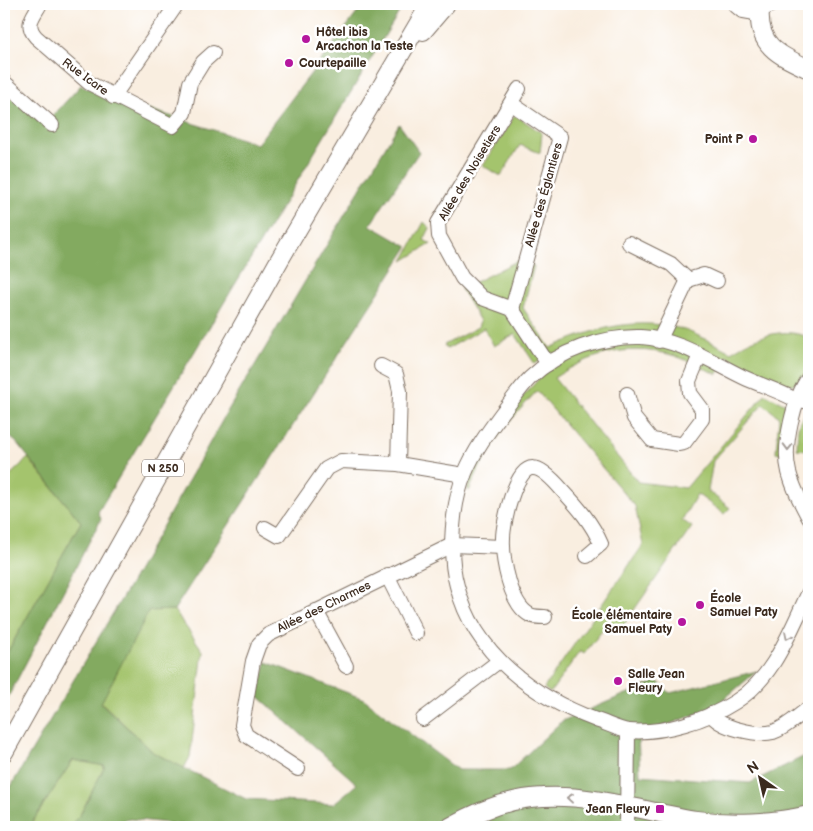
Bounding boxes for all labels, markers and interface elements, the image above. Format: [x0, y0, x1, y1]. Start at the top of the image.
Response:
place label: Hôtel ibis Arcachon la Teste [315, 25, 413, 54]
marker: Hôtel ibis Arcachon la Teste [300, 33, 312, 45]
street label: Rue Icare [59, 55, 111, 99]
place label: Courtepaille [299, 56, 367, 71]
marker: Courtepaille [283, 57, 295, 69]
street label: Allée des Noisetiers [436, 122, 505, 224]
place label: Point P [705, 132, 743, 147]
marker: Point P [747, 133, 759, 145]
street label: Allée des Églantiers [521, 141, 566, 249]
one-way arrow [783, 444, 793, 451]
road number: N 250 [142, 459, 184, 476]
street label: Allée des Charmes [275, 578, 373, 636]
place label: École Samuel Paty [710, 589, 778, 620]
marker: École Samuel Paty [694, 599, 706, 611]
place label: École élémentaire Samuel Paty [571, 606, 673, 637]
marker: École élémentaire Samuel Paty [676, 616, 688, 628]
one-way arrow [784, 630, 794, 639]
place label: Salle Jean Fleury [628, 667, 685, 696]
marker: Salle Jean Fleury [612, 675, 624, 687]
north arrow [736, 754, 786, 804]
text: N [744, 758, 762, 778]
one-way arrow [566, 793, 574, 804]
place label: Jean Fleury [586, 802, 650, 817]
marker: Jean Fleury [654, 803, 666, 815]

